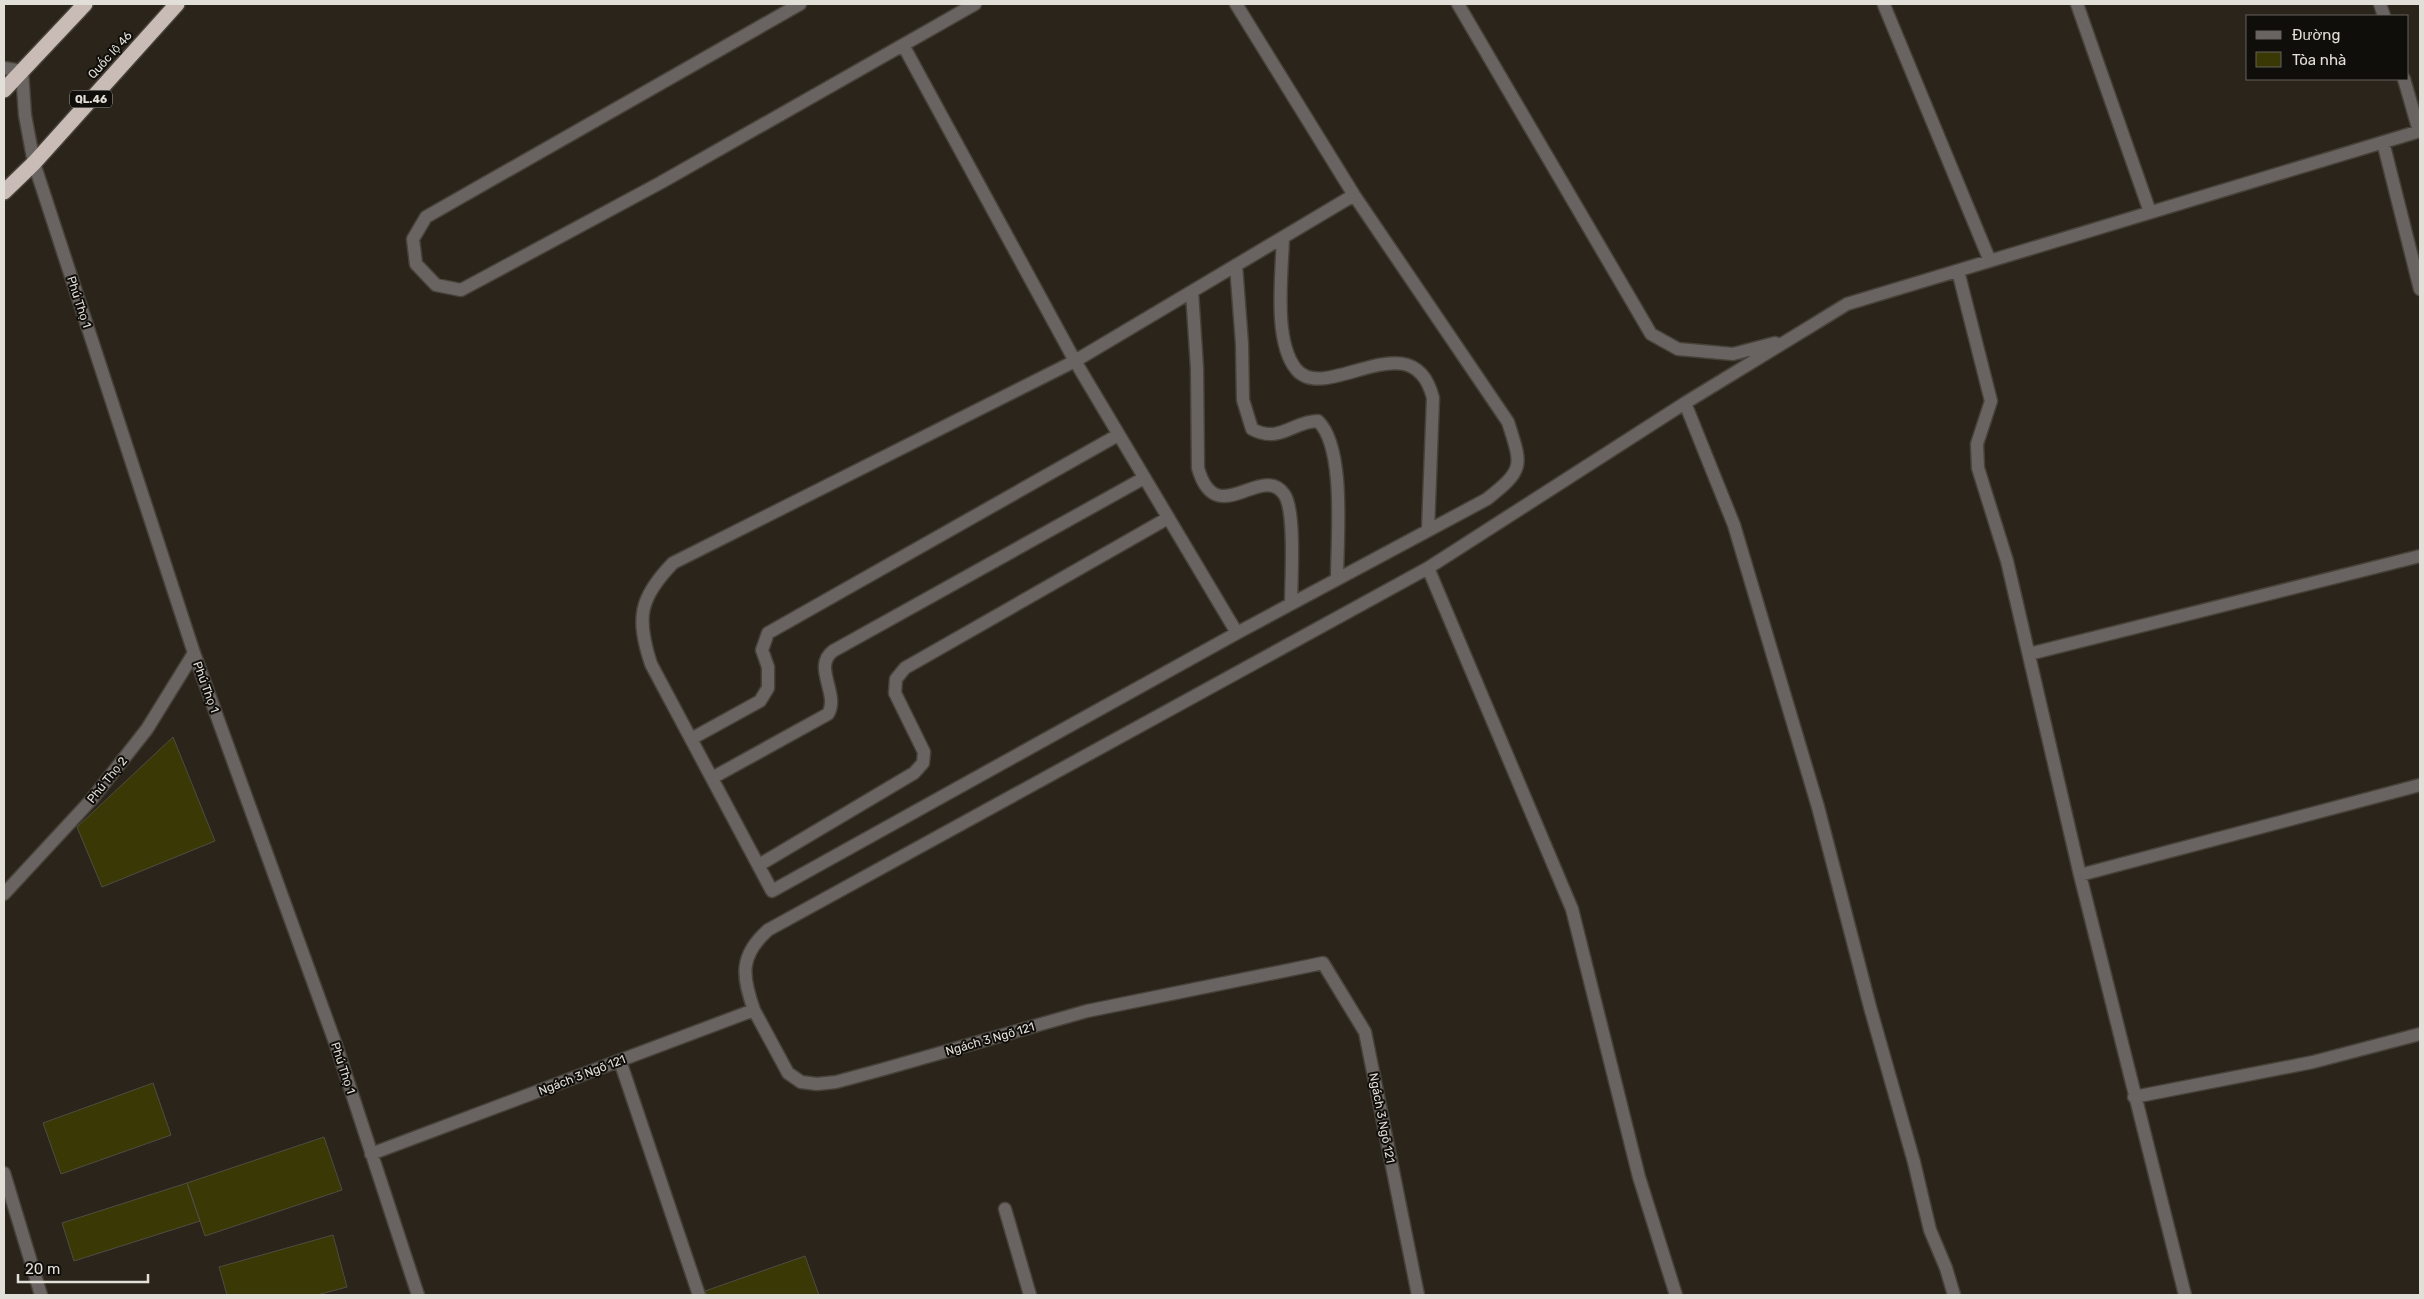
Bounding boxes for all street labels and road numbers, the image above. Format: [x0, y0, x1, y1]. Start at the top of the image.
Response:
street label: Quốc lộ 46 [85, 28, 135, 82]
road number: QL.46 [70, 90, 112, 108]
street label: Phú Thọ 1 [64, 274, 94, 330]
street label: Phú Thọ 1 [190, 659, 222, 715]
street label: Phú Thọ 2 [84, 754, 130, 806]
street label: Ngách 3 Ngõ 121 [944, 1020, 1036, 1058]
street label: Phú Thọ 1 [328, 1040, 358, 1096]
street label: Ngách 3 Ngõ 121 [537, 1052, 627, 1098]
street label: Ngách 3 Ngõ 121 [1366, 1072, 1398, 1164]

